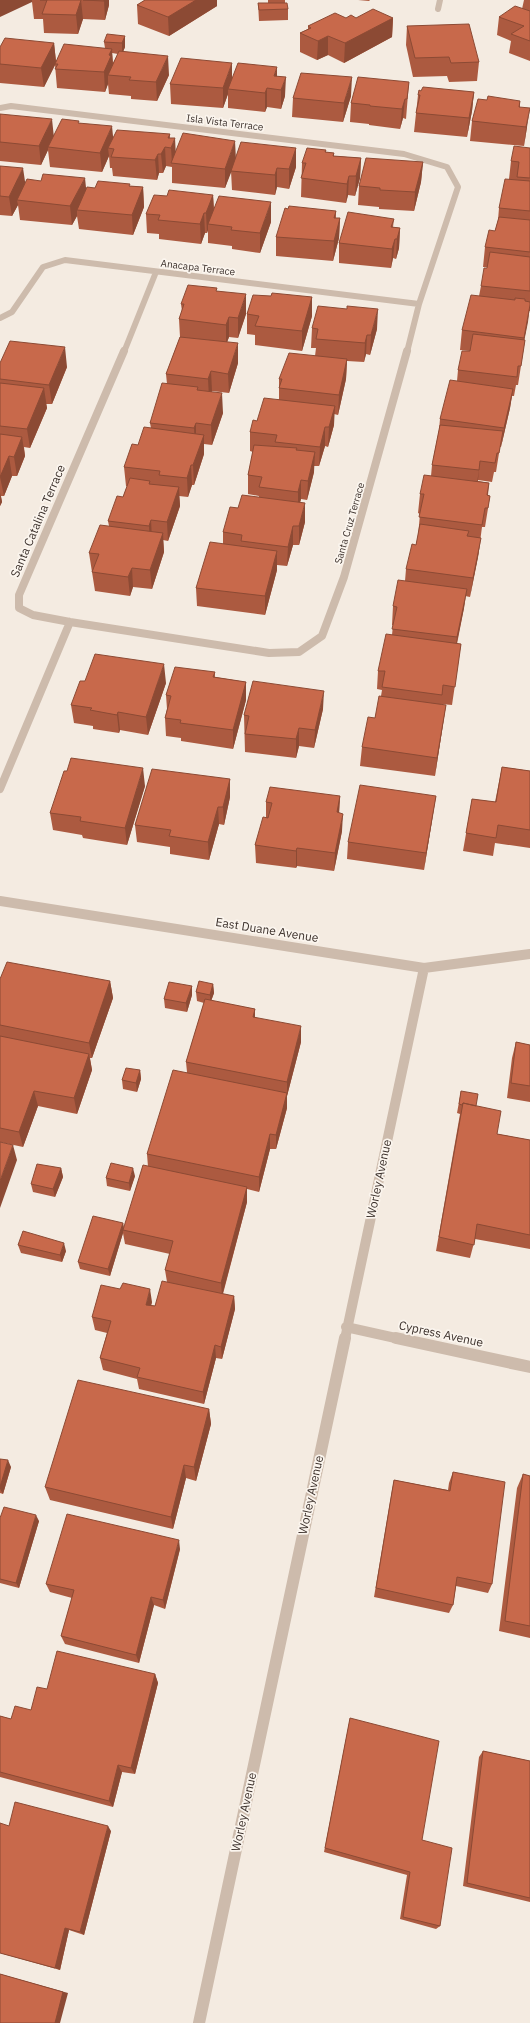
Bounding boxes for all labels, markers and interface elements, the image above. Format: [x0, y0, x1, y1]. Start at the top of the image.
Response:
street label: Isla Vista Terrace [186, 111, 265, 134]
street label: Anacapa Terrace [160, 256, 236, 279]
street label: Santa Catalina Terrace [7, 462, 68, 579]
street label: Santa Cruz Terrace [332, 480, 367, 565]
street label: East Duane Avenue [215, 914, 320, 945]
street label: Worley Avenue [363, 1138, 394, 1220]
street label: Cypress Avenue [398, 1317, 485, 1350]
street label: Worley Avenue [295, 1454, 326, 1536]
street label: Worley Avenue [228, 1771, 259, 1853]

